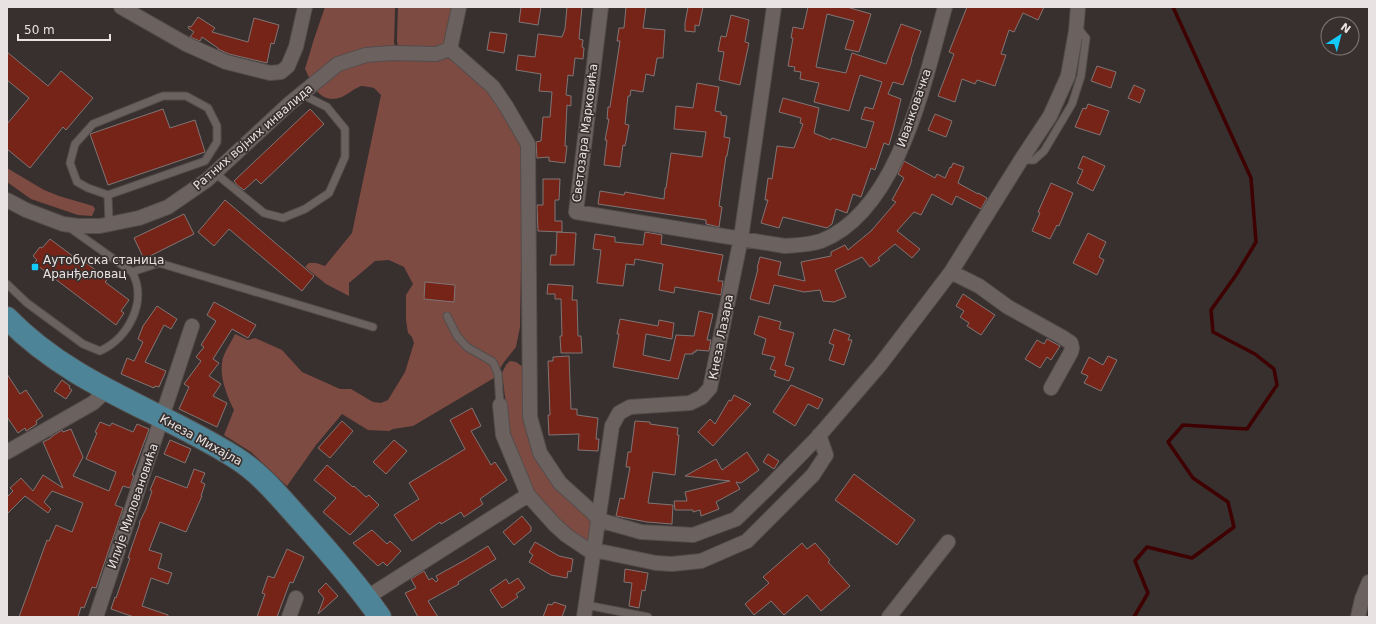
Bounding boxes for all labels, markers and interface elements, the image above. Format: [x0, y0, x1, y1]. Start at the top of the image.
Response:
scale bar [18, 16, 110, 42]
north arrow [1320, 16, 1360, 56]
text: N [1338, 20, 1353, 36]
text: 50 m [24, 23, 55, 37]
street label: Светозара Марковића [570, 63, 600, 203]
street label: Иванковачка [894, 67, 934, 149]
street label: Ратних војних инвалида [190, 81, 316, 193]
place label: Аутобуска станица Аранђеловац [43, 253, 164, 281]
marker: Аутобуска станица Аранђеловац [30, 262, 40, 272]
street label: Кнеза Лазара [706, 293, 736, 381]
street label: Кнеза Михајла [157, 412, 245, 468]
street label: Илије Миловановића [105, 441, 161, 571]

